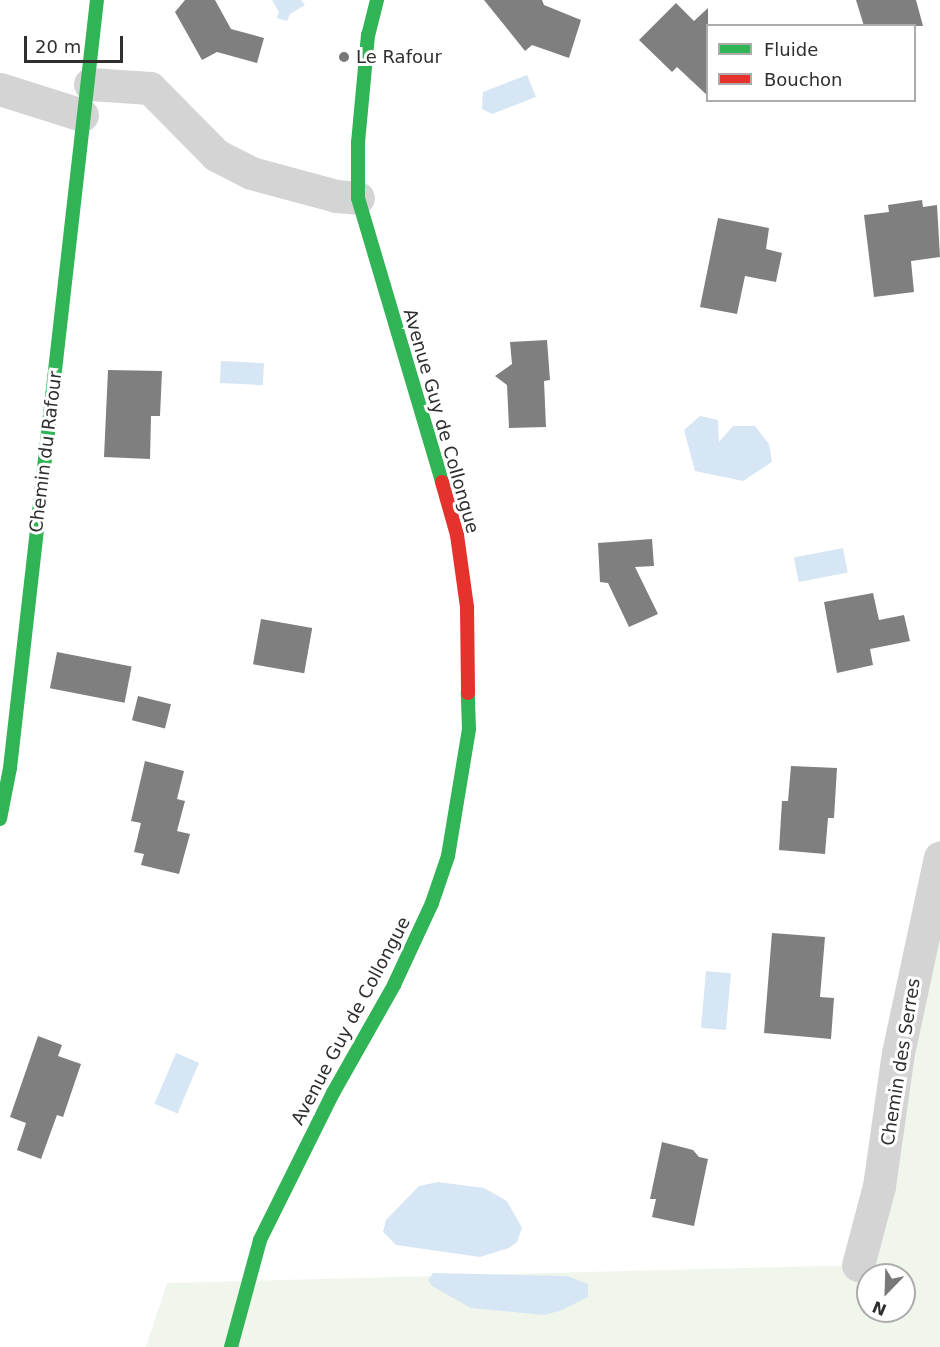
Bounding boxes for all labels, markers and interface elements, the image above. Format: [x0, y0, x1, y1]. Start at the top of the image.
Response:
scale bar [27, 24, 126, 62]
legend [706, 24, 916, 102]
text: 20 m [35, 36, 81, 57]
text: Fluide [764, 39, 818, 60]
place label: Le Rafour [356, 46, 442, 68]
marker: Le Rafour [337, 50, 351, 64]
text: Bouchon [764, 69, 843, 90]
street label: Avenue Guy de Collongue [399, 306, 483, 536]
street label: Chemin du Rafour [25, 370, 67, 534]
street label: Avenue Guy de Collongue [287, 913, 415, 1129]
street label: Chemin des Serres [877, 977, 925, 1147]
north arrow [856, 1263, 916, 1323]
text: N [870, 1297, 889, 1320]

